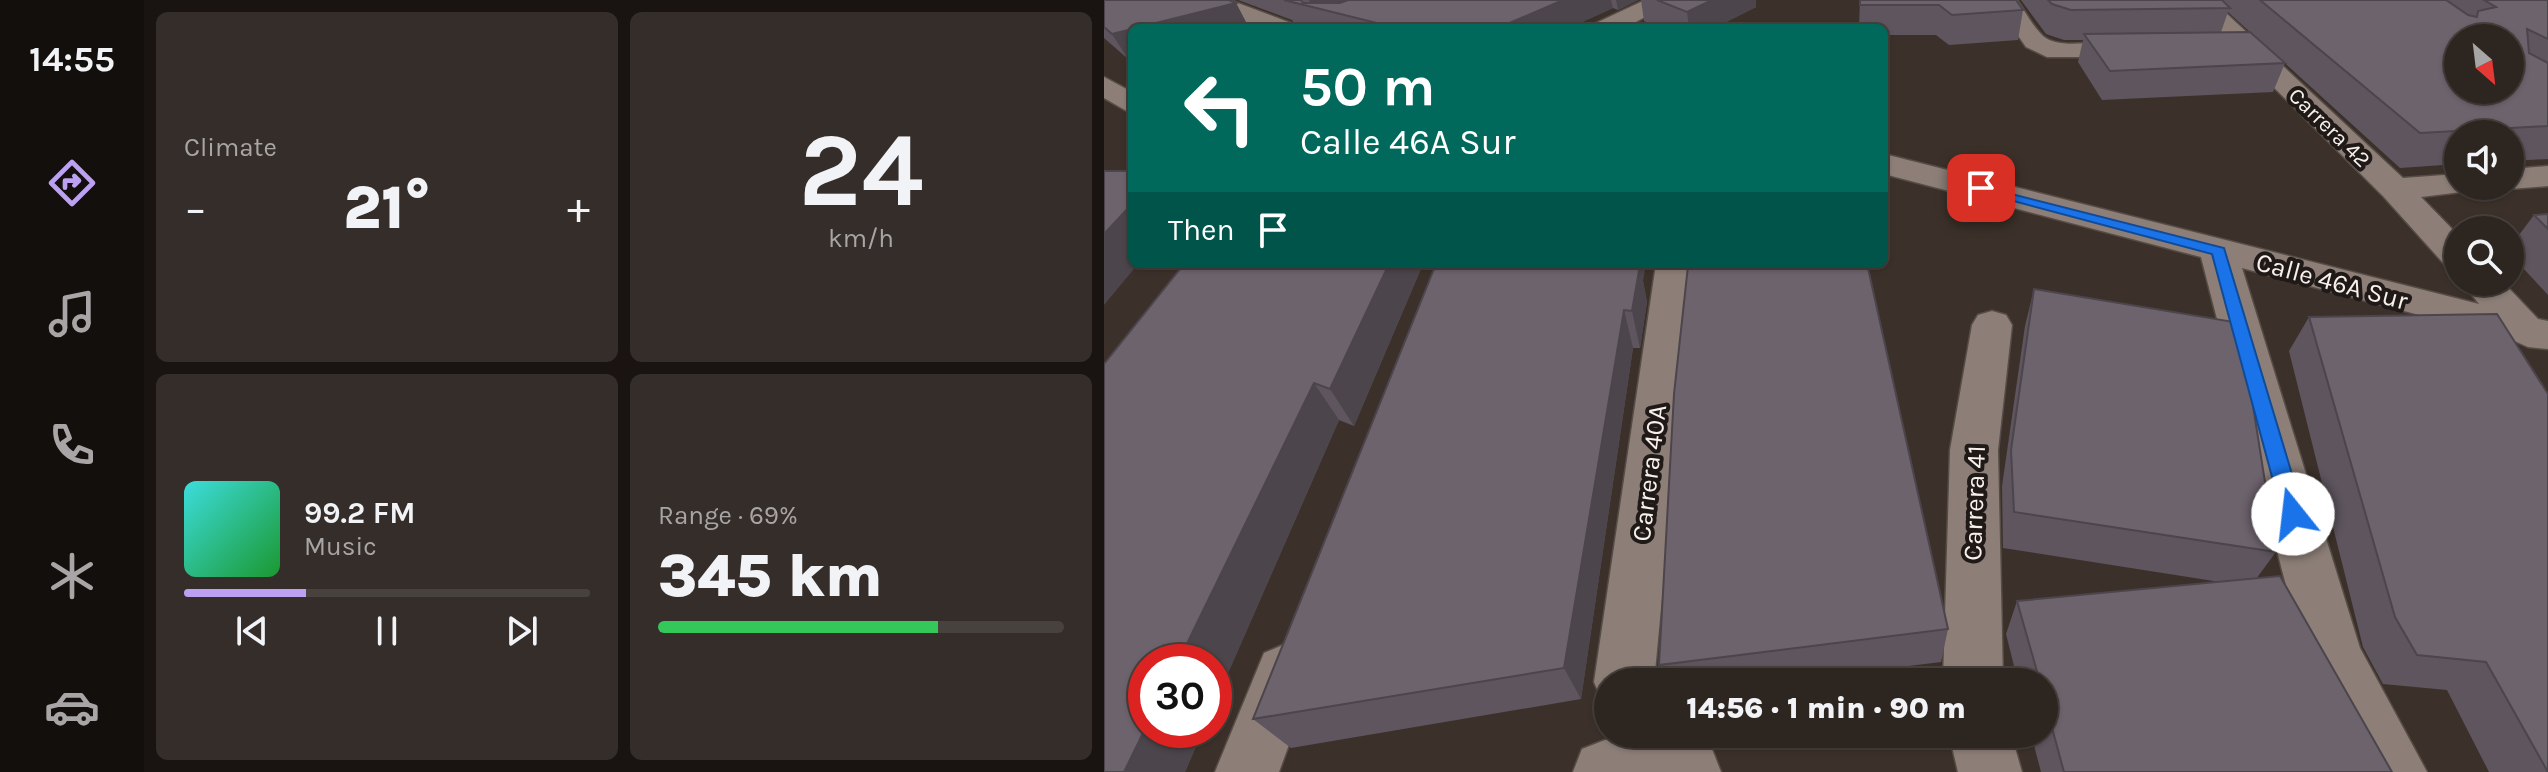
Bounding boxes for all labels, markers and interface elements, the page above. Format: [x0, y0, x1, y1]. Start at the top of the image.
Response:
north arrow [2444, 24, 2524, 104]
map controls [2444, 24, 2524, 296]
text: 14:55 [29, 38, 115, 80]
text: 50 m [1300, 54, 1435, 119]
icon: left [1168, 56, 1272, 160]
street label: Carrera 42 [2283, 83, 2375, 173]
text: 24 [799, 110, 923, 231]
button: sound [2444, 120, 2524, 200]
text: Calle 46A Sur [1300, 121, 1516, 163]
text: Climate [184, 132, 277, 163]
pin [1947, 154, 2015, 222]
icon: directions [44, 155, 100, 211]
icon: arrive [1959, 166, 2003, 210]
text: 21° [343, 173, 431, 243]
text: − [184, 183, 207, 234]
text: + [567, 183, 590, 234]
icon: arrive [1251, 208, 1295, 252]
text: Then [1168, 212, 1235, 248]
button: search [2444, 216, 2524, 296]
text: km/h [828, 223, 894, 254]
street label: Calle 46A Sur [2253, 246, 2412, 317]
icon: music [44, 286, 100, 342]
street label: Carrera 40A [1626, 403, 1673, 543]
icon: phone [44, 417, 100, 473]
street label: Carrera 41 [1957, 445, 1992, 561]
position arrow [2251, 472, 2335, 556]
text: 99.2 FM [304, 495, 415, 531]
text: Range · 69% [658, 500, 798, 531]
text: Music [304, 531, 377, 562]
text: 345 km [658, 541, 883, 611]
icon: climate [44, 548, 100, 604]
icon: previous [230, 609, 274, 653]
icon: pause [365, 609, 409, 653]
icon: next [500, 609, 544, 653]
speed limit sign: 30 [1128, 644, 1232, 748]
icon: car [44, 679, 100, 735]
text: 14:56 · 1 min · 90 m [1686, 690, 1966, 726]

